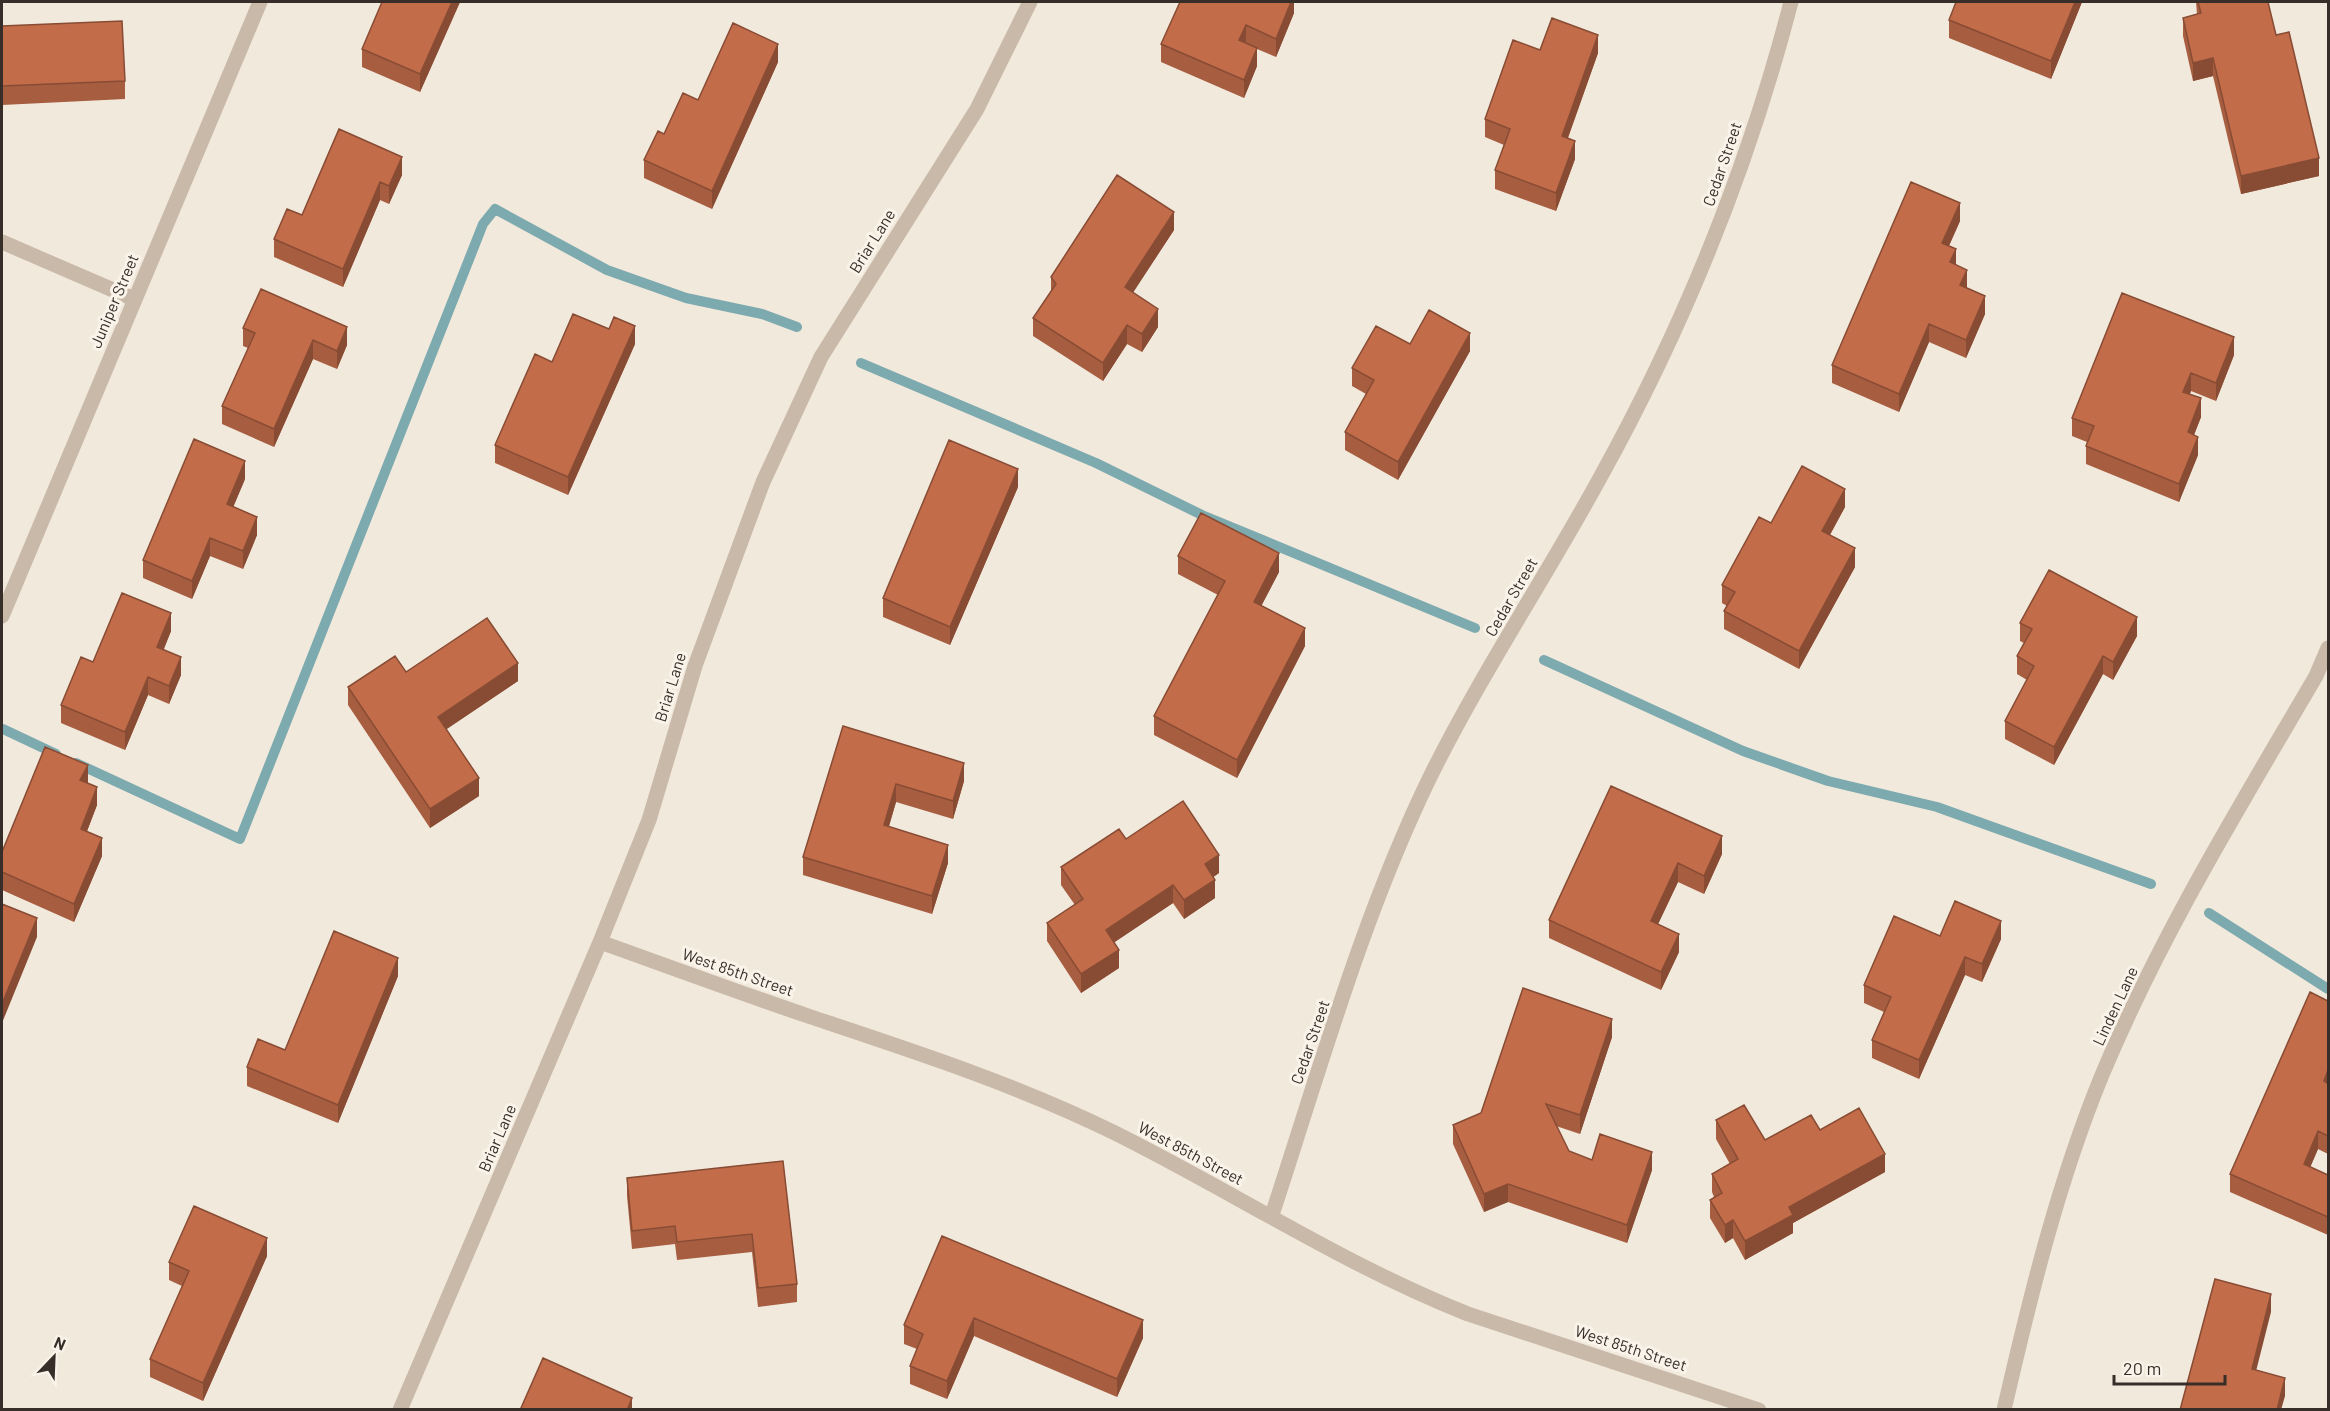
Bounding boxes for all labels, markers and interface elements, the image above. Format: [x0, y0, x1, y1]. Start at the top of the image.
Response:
street label: Cedar Street [1698, 119, 1745, 208]
street label: Briar Lane [845, 205, 899, 276]
street label: Juniper Street [85, 251, 142, 351]
street label: Cedar Street [1480, 554, 1541, 640]
street label: Briar Lane [650, 650, 689, 724]
street label: West 85th Street [680, 944, 796, 999]
street label: Linden Lane [2088, 963, 2141, 1048]
street label: Cedar Street [1286, 997, 1333, 1086]
street label: Briar Lane [474, 1101, 519, 1174]
street label: West 85th Street [1135, 1117, 1247, 1188]
street label: West 85th Street [1573, 1321, 1689, 1375]
north arrow [24, 1327, 84, 1387]
text: N [51, 1332, 69, 1354]
scale bar [2114, 1348, 2225, 1386]
text: 20 m [2123, 1357, 2161, 1379]

